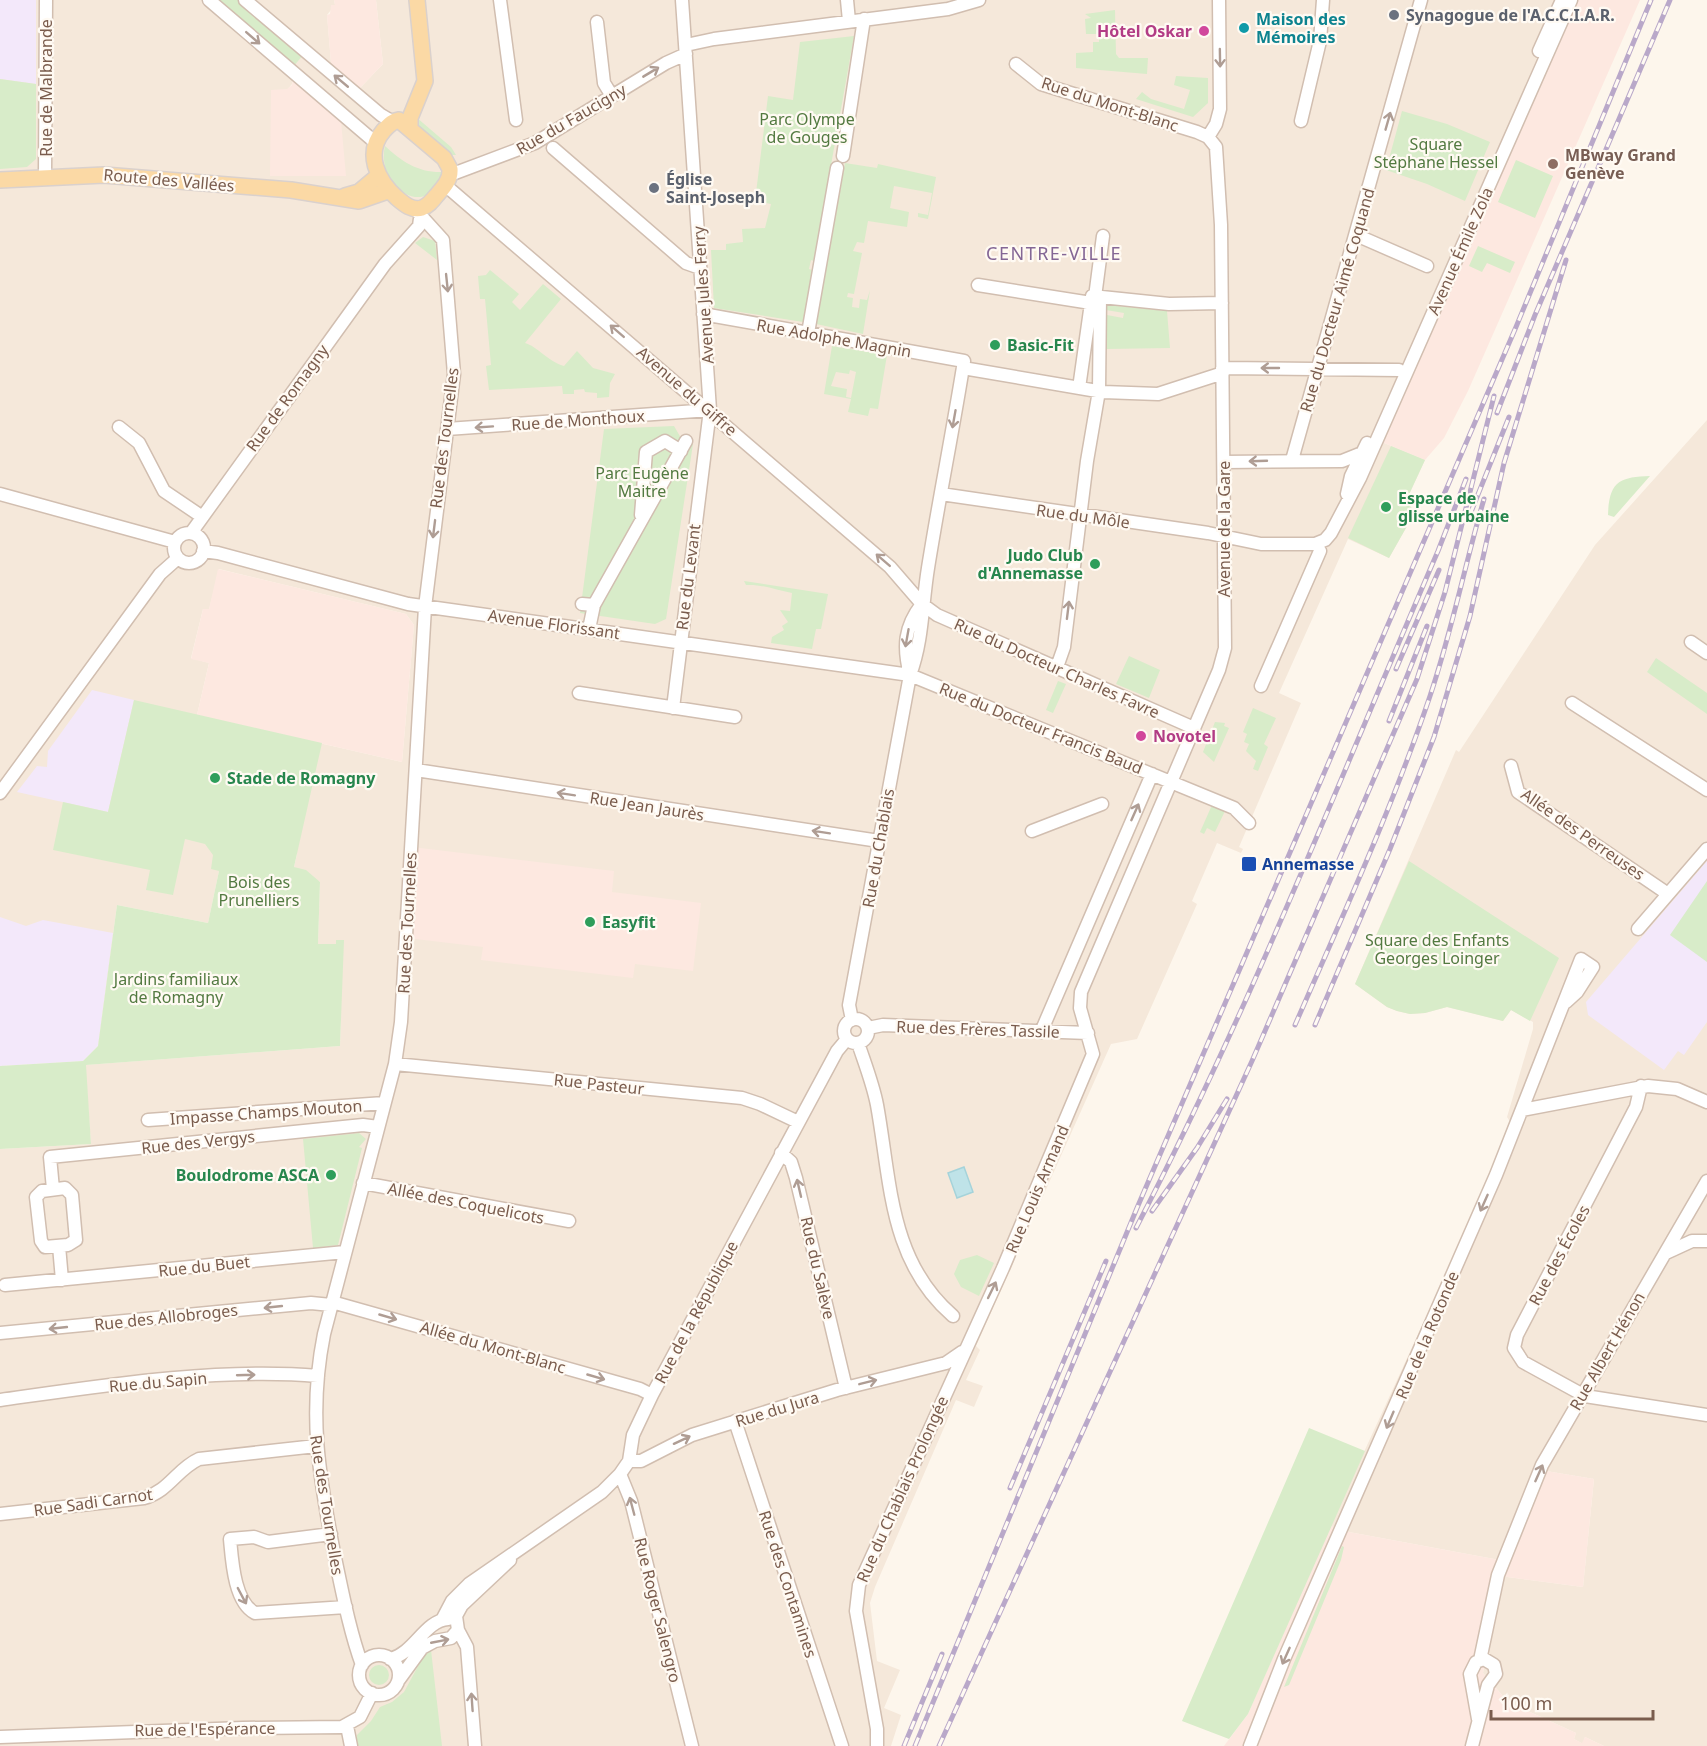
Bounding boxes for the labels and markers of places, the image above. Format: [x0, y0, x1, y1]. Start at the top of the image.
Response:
place label: Synagogue de l'A.C.C.I.A.R. [1406, 4, 1615, 26]
place label: Maison des Mémoires [1256, 8, 1346, 48]
marker: Synagogue de l'A.C.C.I.A.R. [1387, 8, 1401, 22]
place label: Hôtel Oskar [1097, 20, 1192, 42]
marker: Maison des Mémoires [1237, 21, 1251, 35]
marker: Hôtel Oskar [1197, 24, 1211, 38]
place label: MBway Grand Genève [1565, 144, 1676, 184]
marker: MBway Grand Genève [1546, 157, 1560, 171]
place label: Église Saint-Joseph [666, 168, 765, 208]
marker: Église Saint-Joseph [647, 181, 661, 195]
place label: Basic-Fit [1007, 334, 1074, 356]
marker: Basic-Fit [988, 338, 1002, 352]
place label: Espace de glisse urbaine [1398, 487, 1509, 527]
marker: Espace de glisse urbaine [1379, 500, 1393, 514]
place label: Judo Club d'Annemasse [978, 544, 1083, 584]
marker: Judo Club d'Annemasse [1088, 557, 1102, 571]
place label: Novotel [1153, 725, 1216, 747]
marker: Novotel [1134, 729, 1148, 743]
place label: Stade de Romagny [227, 767, 376, 789]
marker: Stade de Romagny [208, 771, 222, 785]
place label: Annemasse [1262, 853, 1354, 875]
marker: Annemasse [1240, 855, 1258, 873]
place label: Easyfit [602, 911, 656, 933]
marker: Easyfit [583, 915, 597, 929]
place label: Boulodrome ASCA [176, 1164, 320, 1186]
marker: Boulodrome ASCA [324, 1168, 338, 1182]

